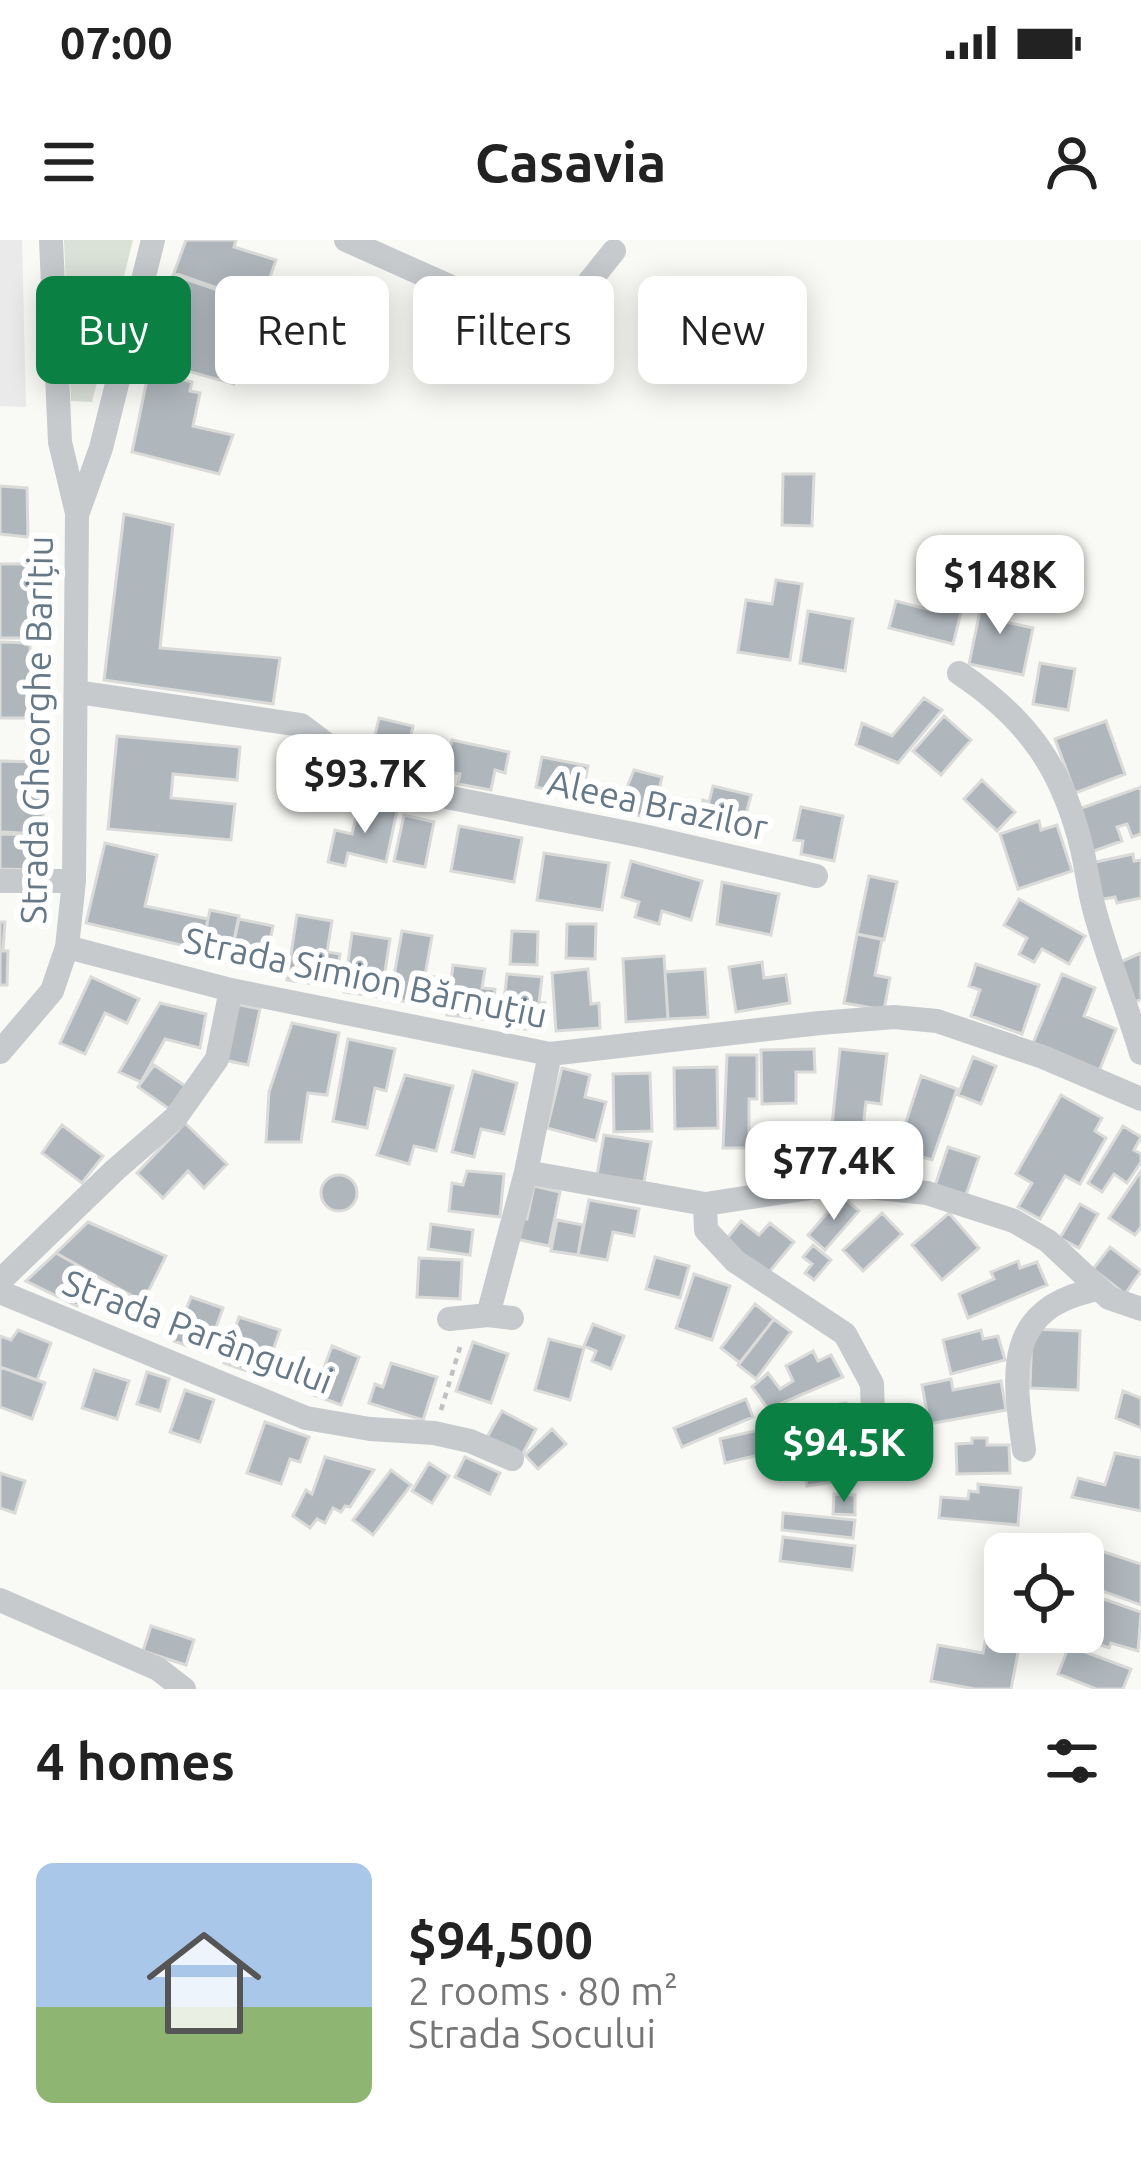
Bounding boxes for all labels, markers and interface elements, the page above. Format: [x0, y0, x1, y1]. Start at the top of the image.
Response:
text: 07:00 [60, 17, 173, 68]
icon: menu [36, 129, 102, 195]
icon: person [1039, 129, 1105, 195]
text: Casavia [475, 132, 666, 192]
chip: Buy [36, 276, 191, 384]
chip: Rent [215, 276, 389, 384]
chip: Filters [413, 276, 614, 384]
chip: New [638, 276, 807, 384]
street label: Strada Gheorghe Barițiu [12, 535, 60, 925]
pin: $148K [916, 535, 1084, 637]
text: $148K [943, 552, 1057, 595]
pin: $93.7K [267, 734, 463, 836]
text: $93.7K [303, 751, 427, 794]
street label: Aleea Brazilor [544, 761, 772, 847]
street label: Strada Simion Bărnuțiu [181, 919, 551, 1035]
pin: $77.4K [736, 1121, 932, 1223]
text: $77.4K [772, 1138, 896, 1181]
street label: Strada Parângului [57, 1261, 339, 1401]
pin: $94.5K [746, 1403, 942, 1505]
text: $94.5K [782, 1420, 906, 1463]
map controls [984, 1533, 1104, 1653]
button: locate [984, 1533, 1104, 1653]
icon: filters [1039, 1728, 1105, 1794]
text: 4 homes [36, 1732, 235, 1790]
icon: home [132, 1911, 276, 2055]
text: $94,500 [408, 1911, 593, 1969]
text: 2 rooms · 80 m² [408, 1969, 678, 2012]
text: Strada Socului [408, 2012, 656, 2055]

